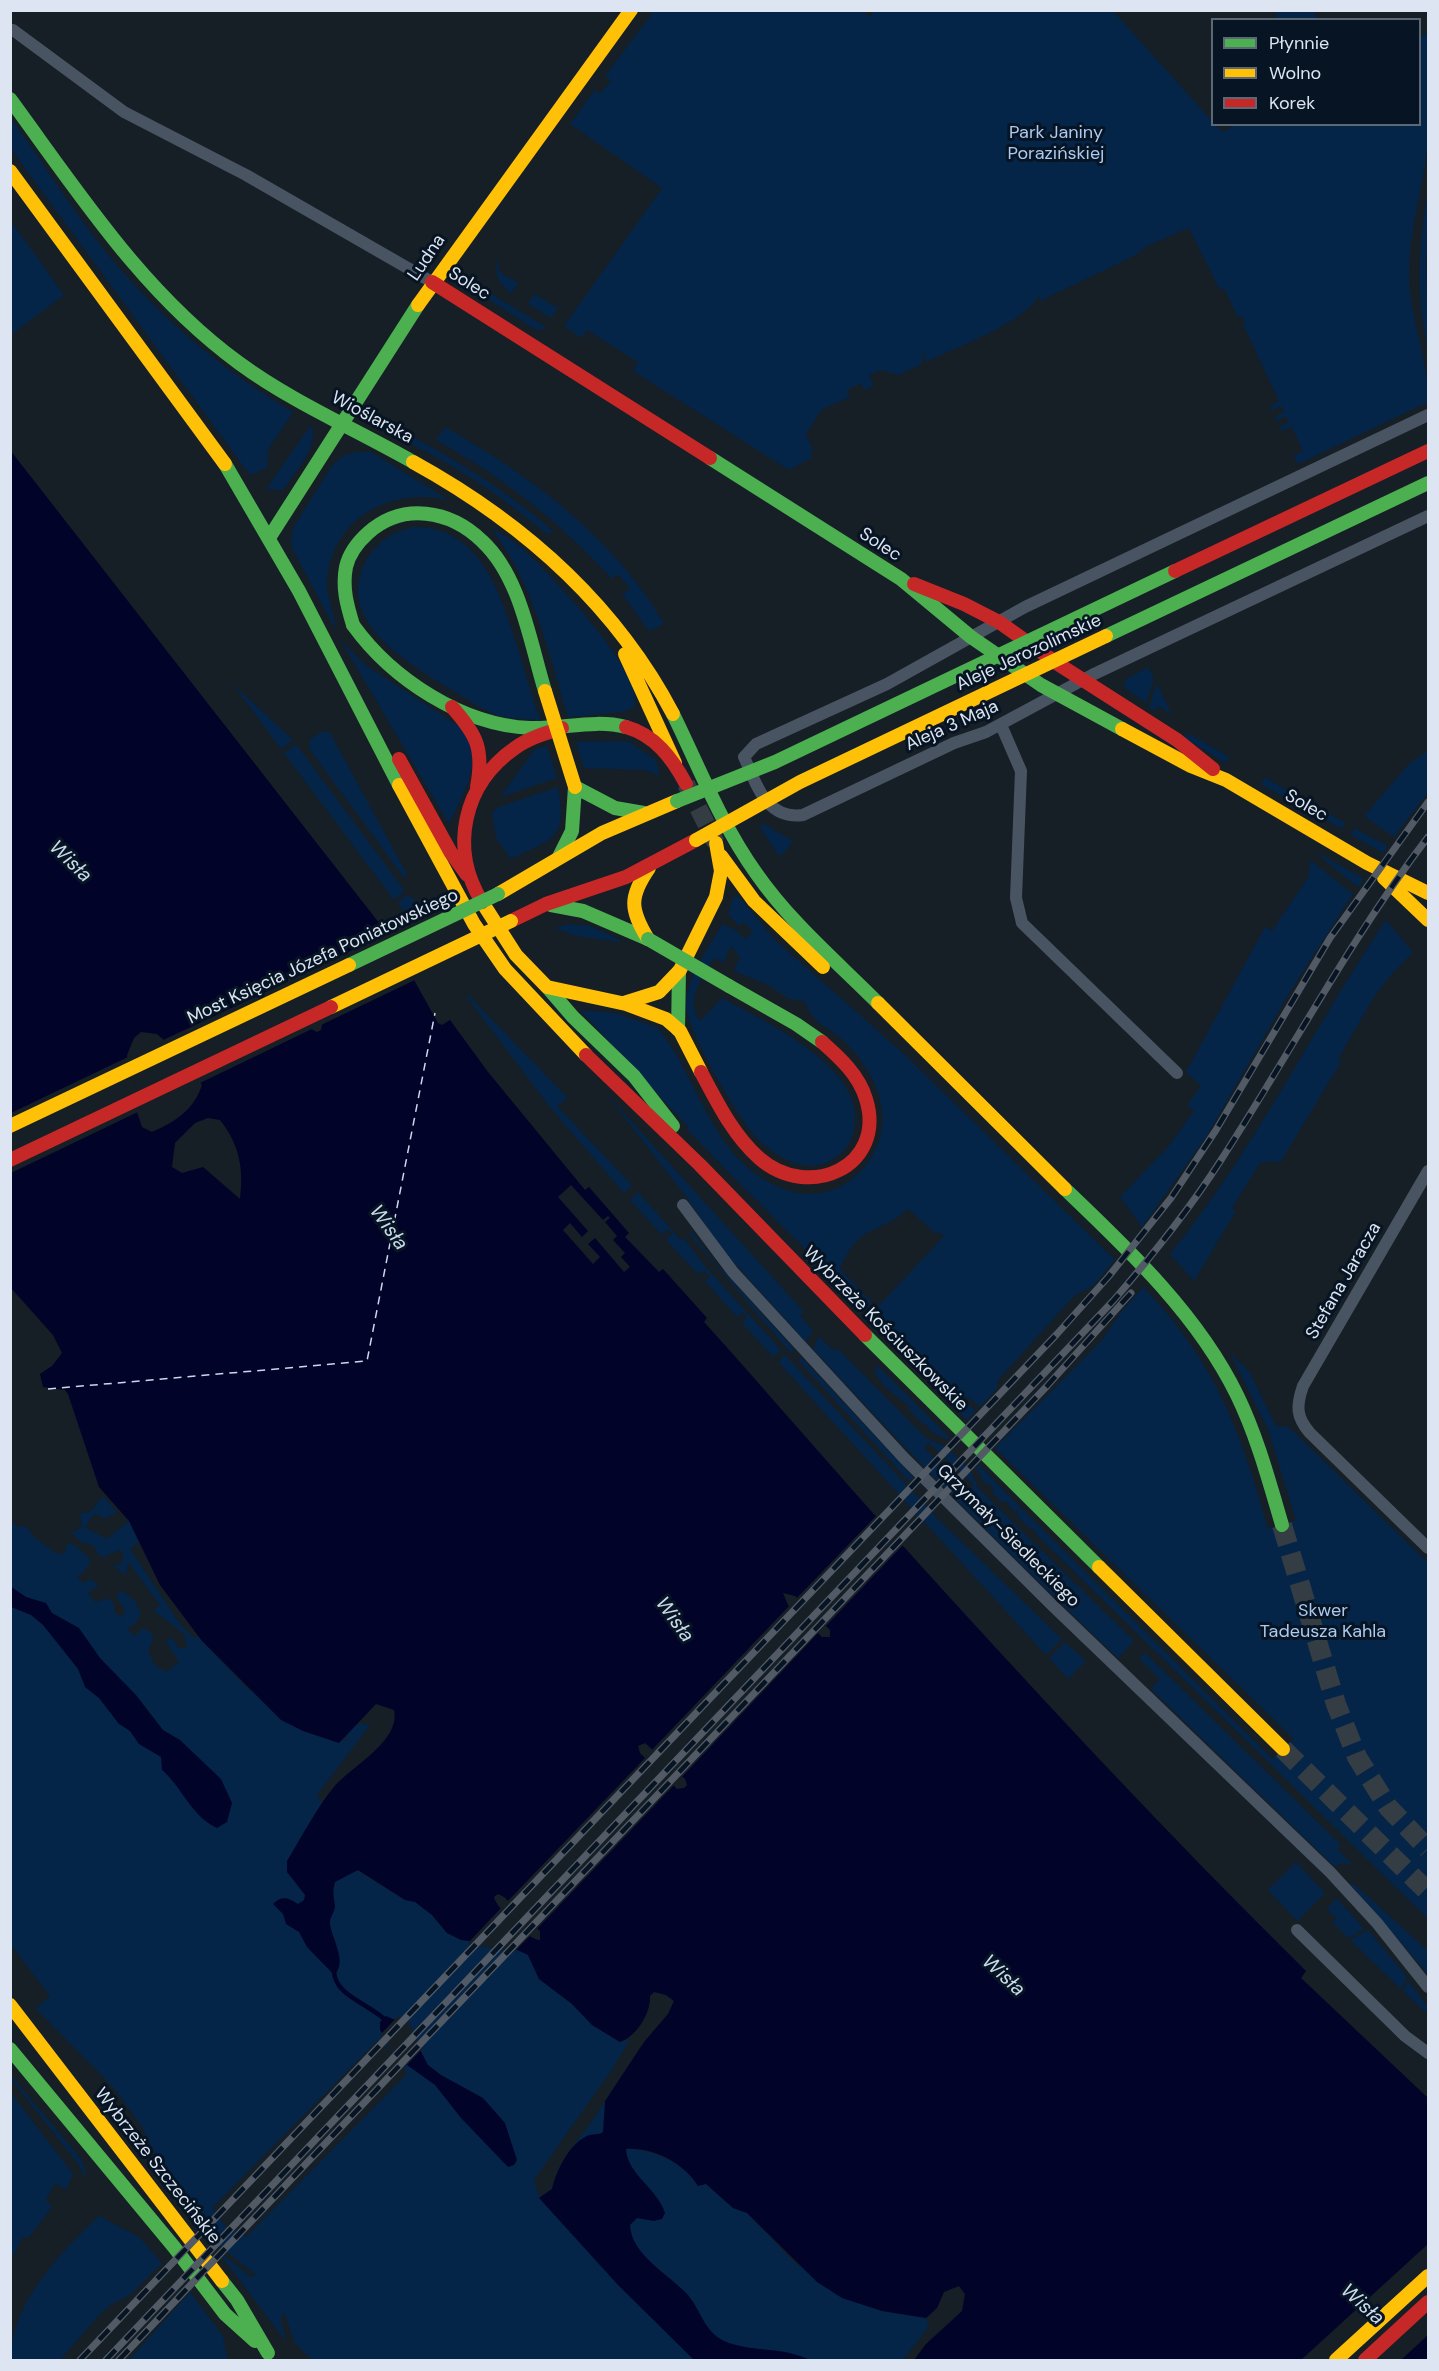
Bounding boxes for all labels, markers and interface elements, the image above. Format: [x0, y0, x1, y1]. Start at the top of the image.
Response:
legend [1211, 18, 1421, 126]
text: Płynnie [1269, 31, 1329, 55]
text: Wolno [1269, 61, 1321, 85]
text: Korek [1269, 91, 1315, 115]
park label: Park Janiny Porazińskiej [1008, 122, 1104, 164]
street label: Ludna [404, 231, 450, 285]
street label: Solec [444, 263, 494, 305]
street label: Wioślarska [327, 387, 417, 449]
street label: Solec [855, 524, 905, 566]
street label: Aleje Jerozolimskie [953, 610, 1105, 696]
street label: Aleja 3 Maja [902, 696, 1002, 756]
street label: Solec [1281, 785, 1331, 827]
water label: Wisła [44, 836, 96, 888]
street label: Most Księcia Józefa Poniatowskiego [184, 885, 462, 1029]
water label: Wisła [364, 1201, 412, 1255]
street label: Stefana Jaracza [1302, 1219, 1386, 1343]
street label: Wybrzeże Kościuszkowskie [798, 1242, 972, 1416]
street label: Grzymały-Siedleckiego [932, 1460, 1084, 1612]
water label: Wisła [650, 1593, 698, 1647]
park label: Skwer Tadeusza Kahla [1260, 1600, 1386, 1642]
water label: Wisła [976, 1950, 1030, 2002]
street label: Wybrzeże Szczecińskie [89, 2084, 225, 2248]
water label: Wisła [1335, 2279, 1389, 2331]

